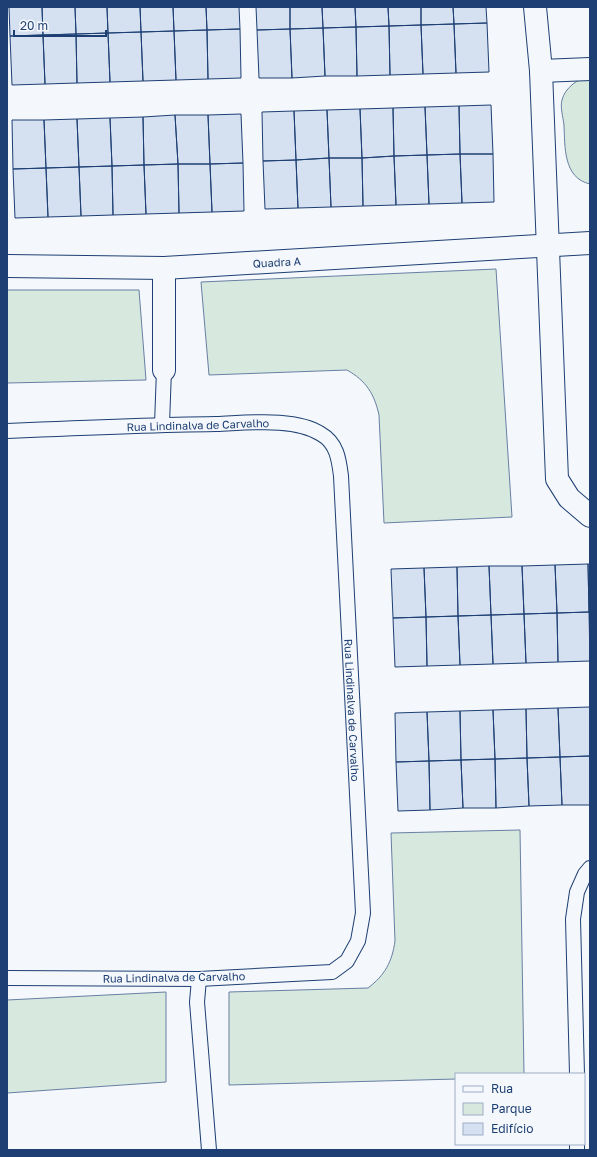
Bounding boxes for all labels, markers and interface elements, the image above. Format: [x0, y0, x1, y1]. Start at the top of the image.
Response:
scale bar [14, 12, 106, 38]
text: 20 m [20, 18, 48, 33]
street label: Quadra A [252, 253, 302, 269]
street label: Rua Lindinalva de Carvalho [126, 416, 270, 433]
street label: Rua Lindinalva de Carvalho [343, 638, 363, 782]
street label: Rua Lindinalva de Carvalho [102, 969, 246, 985]
legend [455, 1073, 585, 1145]
text: Rua [491, 1081, 513, 1096]
text: Parque [491, 1101, 532, 1116]
text: Edifício [491, 1121, 533, 1136]

